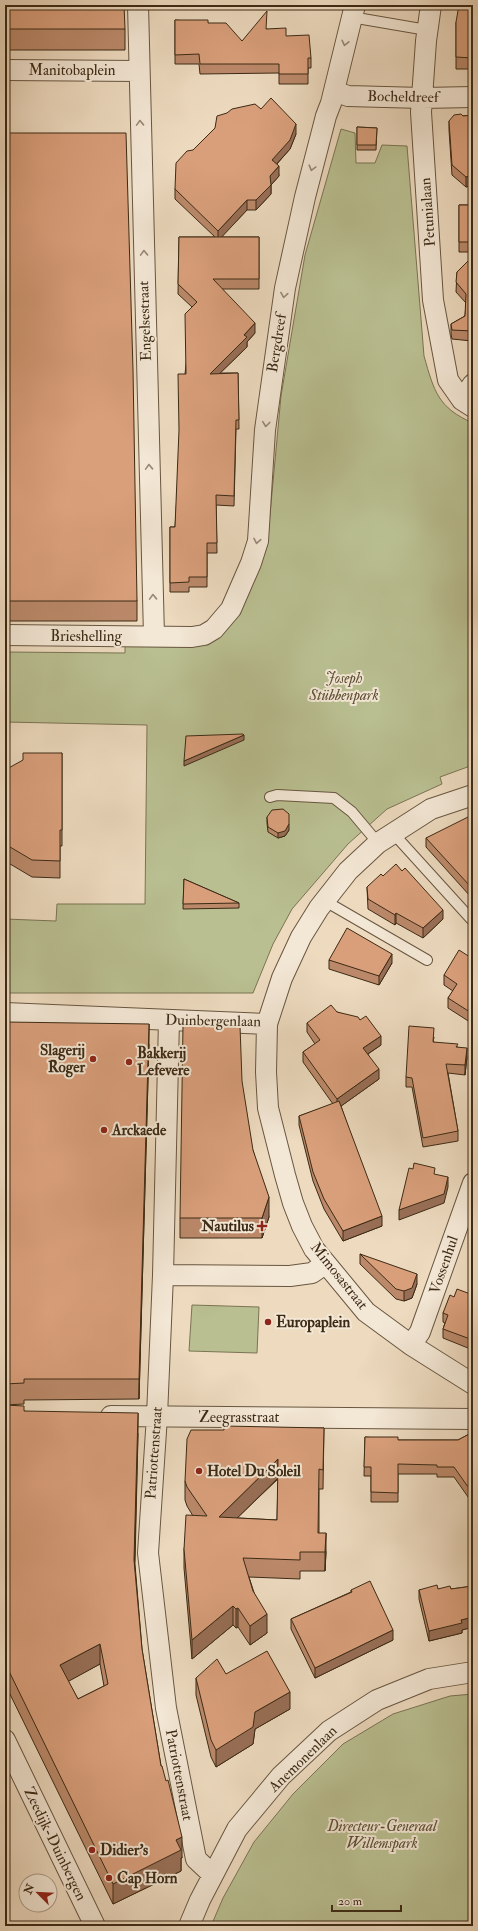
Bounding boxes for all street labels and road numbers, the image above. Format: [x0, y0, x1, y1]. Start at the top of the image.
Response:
street label: Manitobaplein [28, 61, 116, 81]
street label: Bocheldreef [367, 87, 441, 107]
street label: Petunialaan [416, 177, 440, 247]
street label: Engelsestraat [134, 280, 156, 361]
street label: Bergdreef [263, 310, 291, 374]
street label: Brieshelling [50, 627, 122, 646]
street label: Duinbergenlaan [165, 1011, 261, 1031]
street label: Vossenhul [425, 1233, 463, 1297]
street label: Mimosastraat [306, 1238, 372, 1314]
street label: Patriottenstraat [141, 1406, 167, 1500]
street label: Zeegrasstraat [199, 1408, 280, 1427]
street label: Anemonenlaan [264, 1721, 341, 1797]
street label: Patriottenstraat [161, 1728, 197, 1822]
street label: Zeedijk-Duinbergen [19, 1784, 91, 1904]

